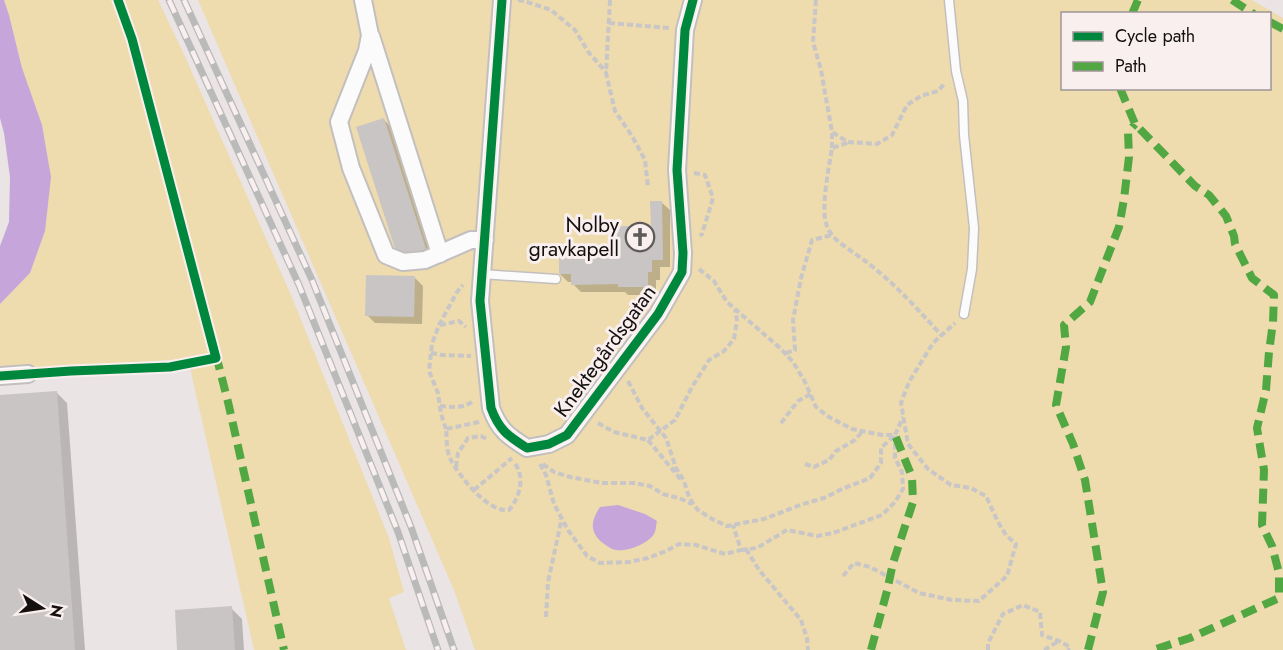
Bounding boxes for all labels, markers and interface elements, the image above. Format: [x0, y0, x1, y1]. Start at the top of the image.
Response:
legend [1061, 12, 1271, 90]
text: Cycle path [1115, 23, 1195, 49]
text: Path [1115, 53, 1147, 79]
place label: Nolby gravkapell [529, 210, 620, 264]
church icon: Nolby gravkapell [624, 221, 656, 253]
street label: Knektegårdsgatan [547, 279, 663, 423]
north arrow [12, 578, 72, 638]
text: N [44, 602, 69, 620]

